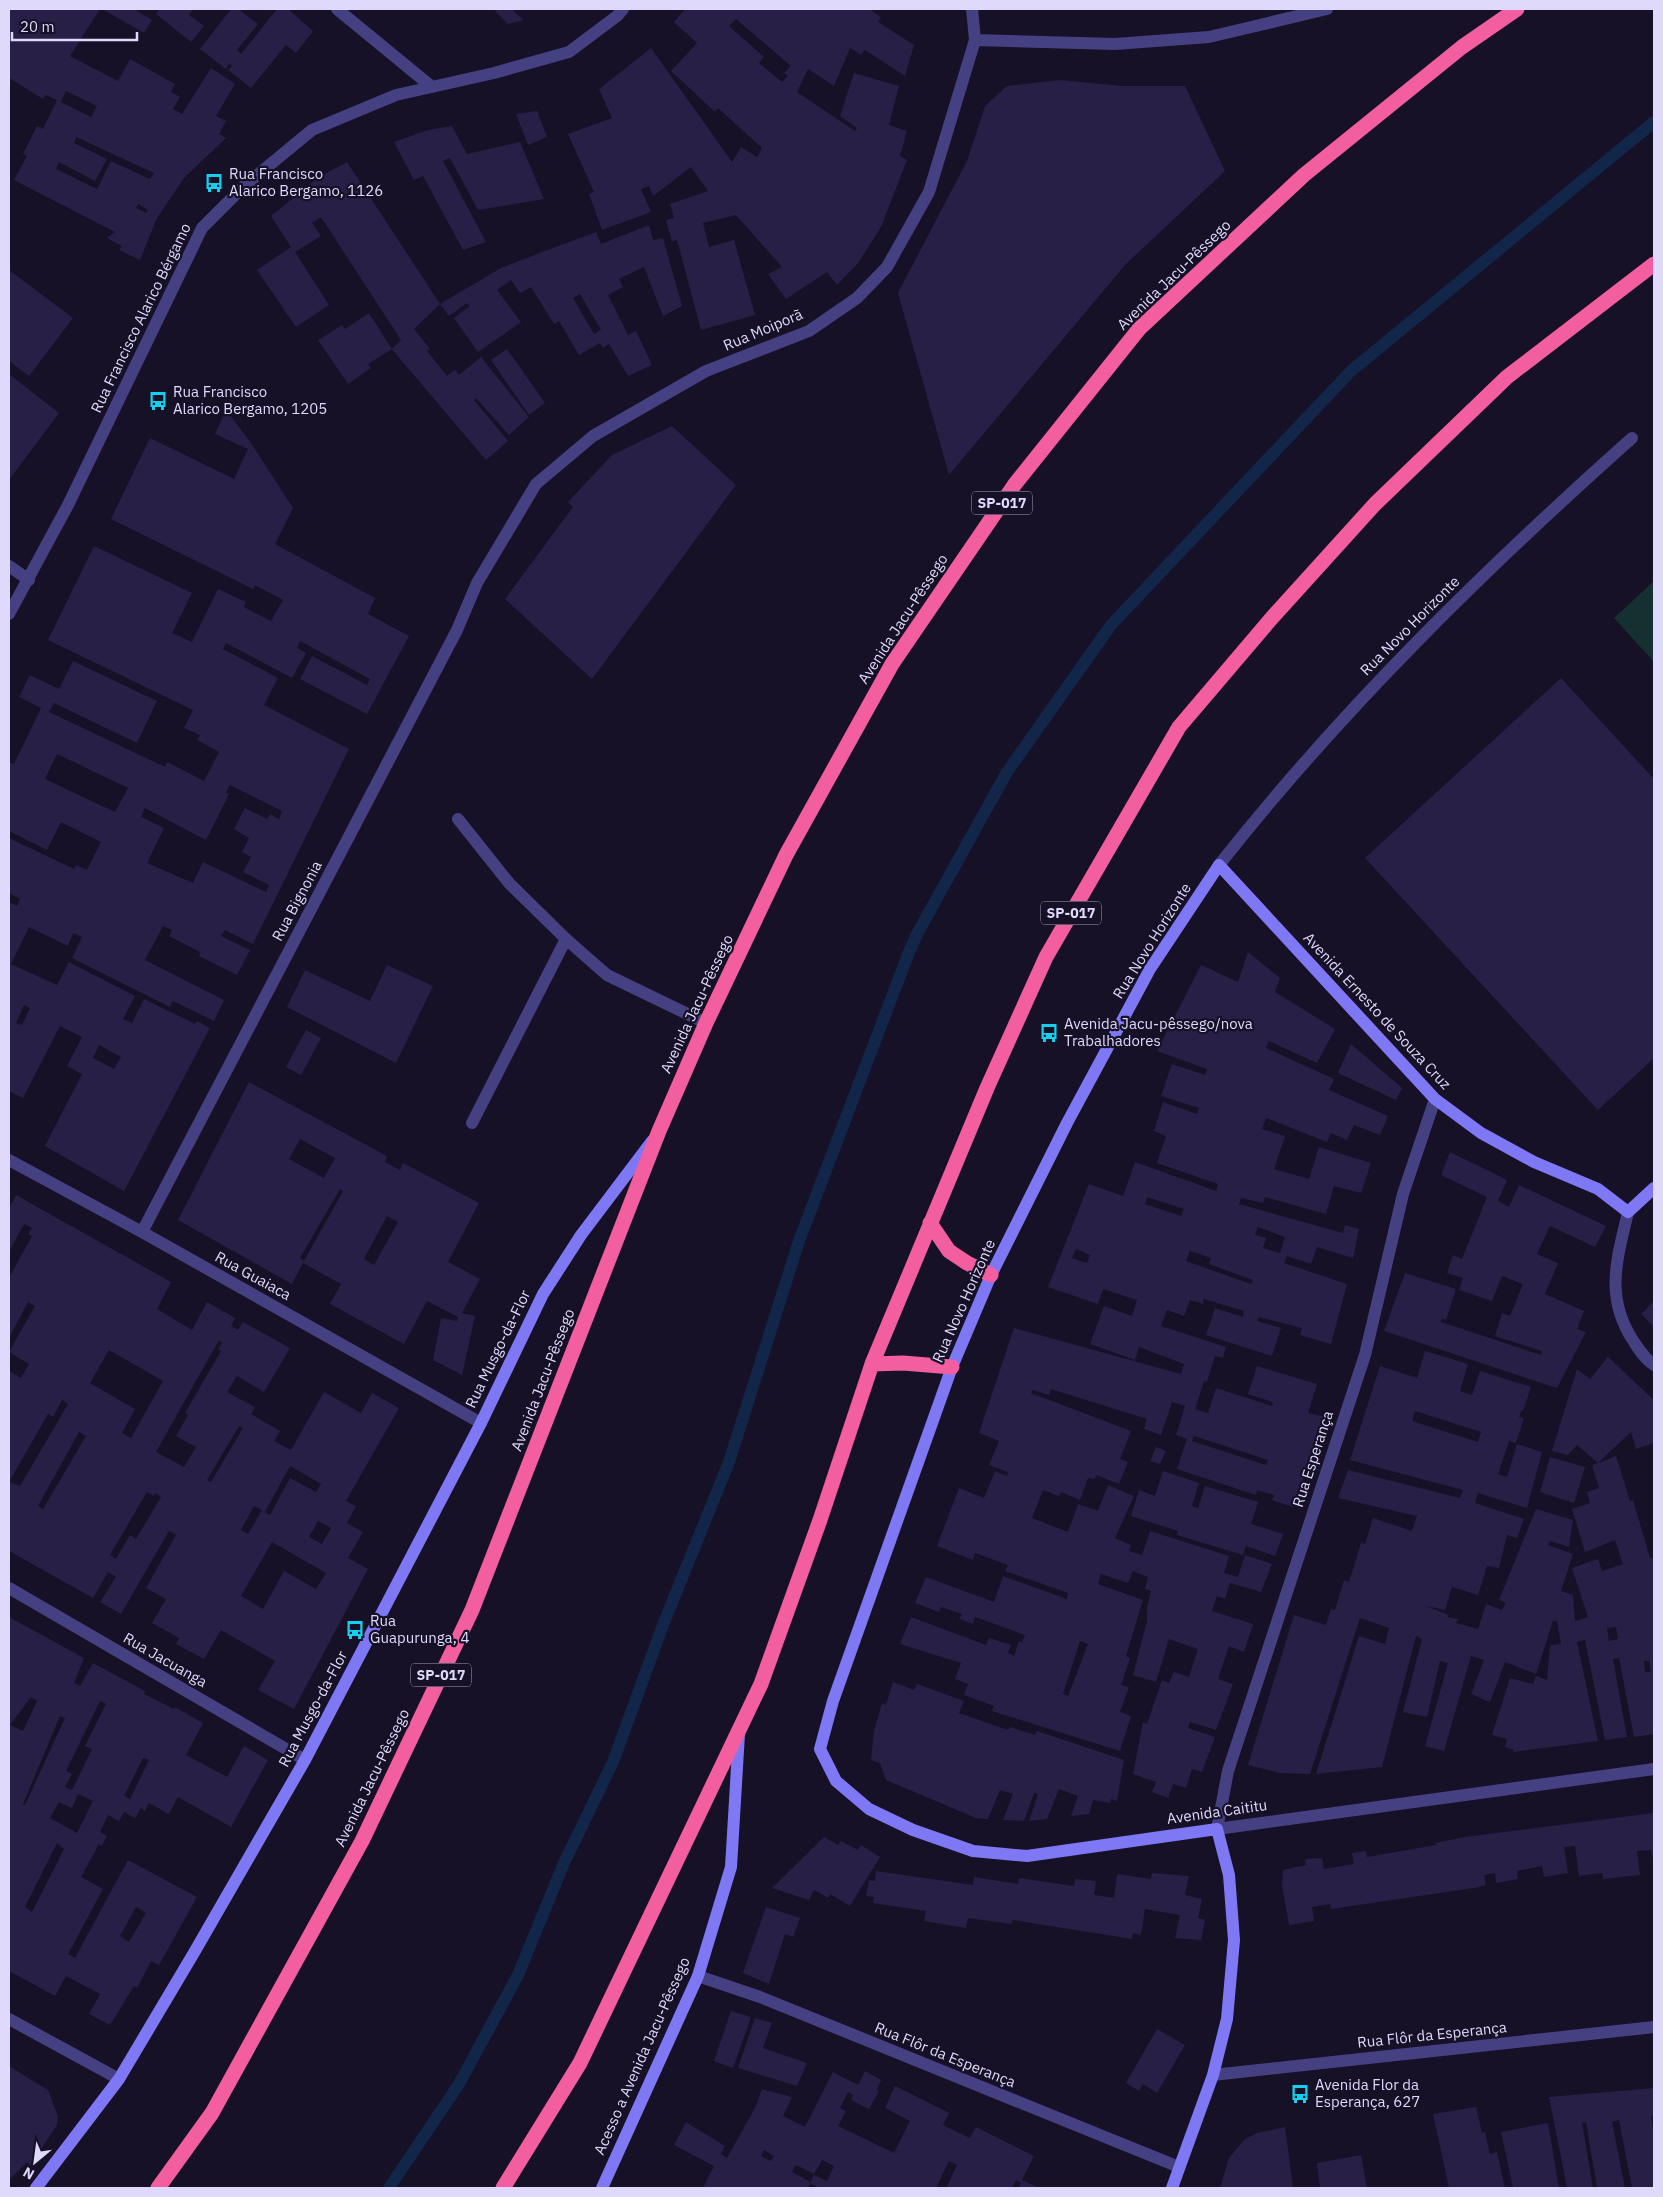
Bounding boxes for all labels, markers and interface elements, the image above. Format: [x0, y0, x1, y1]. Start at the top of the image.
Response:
scale bar [12, 10, 138, 42]
text: 20 m [20, 17, 55, 36]
place label: Rua Francisco Alarico Bergamo, 1126 [229, 164, 383, 200]
bus stop icon: Rua Francisco Alarico Bergamo, 1126 [203, 172, 225, 194]
street label: Avenida Jacu-Pêssego [1113, 215, 1235, 334]
street label: Rua Francisco Alarico Bérgamo [86, 220, 195, 416]
street label: Rua Moiporã [720, 304, 805, 355]
place label: Rua Francisco Alarico Bergamo, 1205 [173, 382, 327, 418]
bus stop icon: Rua Francisco Alarico Bergamo, 1205 [147, 390, 169, 412]
road number: SP-017 [972, 492, 1032, 514]
street label: Avenida Jacu-Pêssego [853, 550, 952, 687]
street label: Rua Novo Horizonte [1356, 572, 1463, 679]
street label: Rua Bignonia [267, 857, 326, 944]
street label: Rua Novo Horizonte [1108, 879, 1195, 1002]
road number: SP-017 [1041, 901, 1101, 924]
street label: Avenida Ernesto de Souza Cruz [1300, 928, 1455, 1093]
street label: Avenida Jacu-Pêssego [656, 931, 737, 1076]
place label: Avenida Jacu-pêssego/nova Trabalhadores [1064, 1014, 1253, 1050]
bus stop icon: Avenida Jacu-pêssego/nova Trabalhadores [1038, 1022, 1060, 1044]
street label: Rua Novo Horizonte [928, 1236, 999, 1365]
street label: Rua Guaiaca [212, 1247, 295, 1304]
street label: Rua Musgo-da-Flor [461, 1286, 535, 1411]
street label: Avenida Jacu-Pêssego [507, 1306, 578, 1454]
street label: Rua Esperança [1288, 1408, 1337, 1509]
place label: Rua Guapurunga, 4 [370, 1611, 469, 1647]
bus stop icon: Rua Guapurunga, 4 [344, 1619, 366, 1641]
street label: Rua Jacuanga [120, 1628, 211, 1691]
street label: Rua Musgo-da-Flor [274, 1647, 351, 1770]
road number: SP-017 [411, 1664, 471, 1686]
street label: Avenida Jacu-Pêssego [330, 1706, 413, 1850]
street label: Avenida Caititu [1165, 1795, 1268, 1828]
street label: Acesso a Avenida Jacu-Pêssego [589, 1954, 694, 2158]
street label: Rua Flôr da Esperança [1356, 2017, 1508, 2052]
street label: Rua Flôr da Esperança [872, 2018, 1018, 2092]
place label: Avenida Flor da Esperança, 627 [1315, 2075, 1420, 2111]
bus stop icon: Avenida Flor da Esperança, 627 [1289, 2083, 1311, 2105]
north arrow [10, 2137, 60, 2187]
text: N [20, 2163, 37, 2184]

